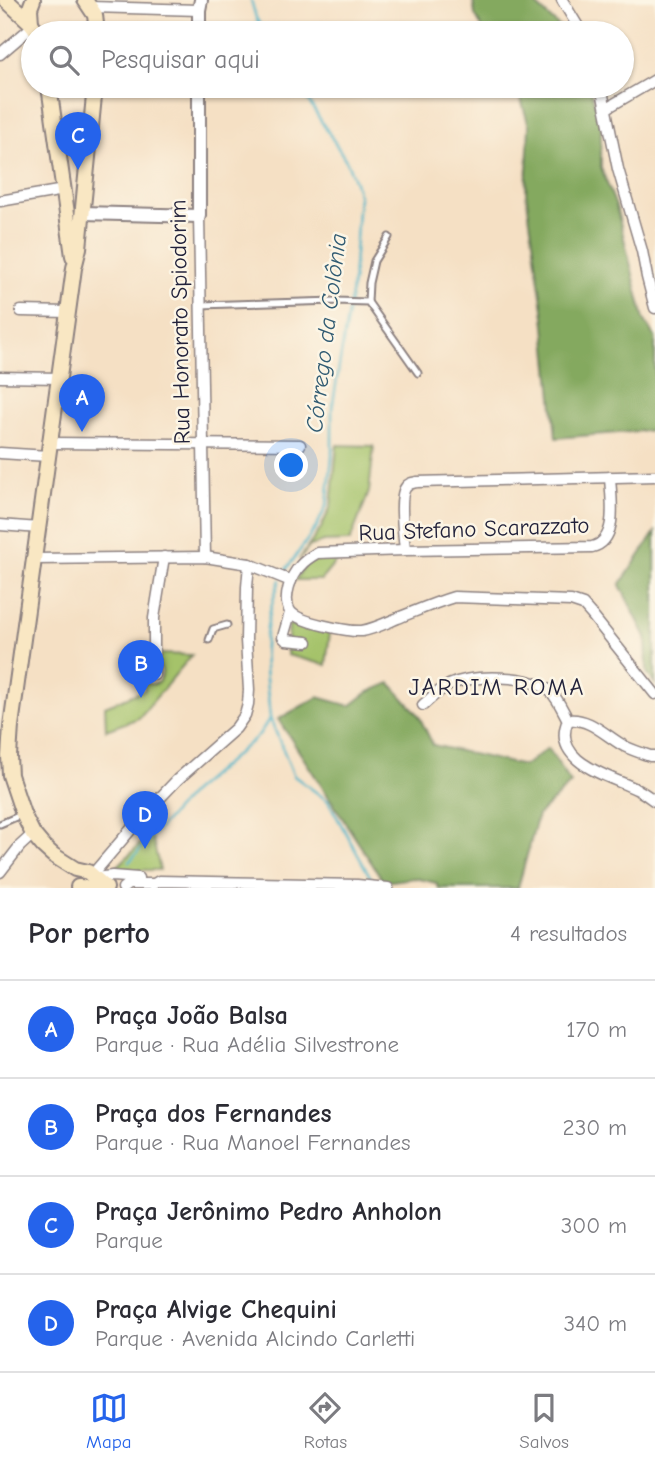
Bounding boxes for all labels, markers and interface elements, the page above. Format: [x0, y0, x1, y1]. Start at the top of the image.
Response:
search box [21, 21, 634, 98]
icon: search [45, 41, 83, 79]
text: Pesquisar aqui [101, 45, 260, 75]
pin: C [55, 112, 101, 170]
street label: Rua Honorato Spiodorim [164, 199, 196, 445]
water label: Córrego da Colônia [300, 232, 352, 434]
pin: A [59, 374, 105, 432]
your location [274, 448, 308, 482]
street label: Rua Stefano Scarazzato [358, 511, 590, 547]
pin: B [118, 640, 164, 698]
district label: JARDIM ROMA [409, 673, 585, 701]
pin: D [122, 791, 168, 849]
text: Por perto [28, 916, 150, 951]
text: 4 resultados [510, 920, 627, 947]
text: Praça João Balsa [95, 1001, 288, 1031]
text: A [45, 1016, 57, 1043]
text: 170 m [566, 1016, 627, 1043]
text: Parque · Rua Adélia Silvestrone [95, 1031, 399, 1058]
text: Praça dos Fernandes [95, 1099, 331, 1129]
text: B [44, 1114, 58, 1141]
text: 230 m [563, 1114, 627, 1141]
text: Parque · Rua Manoel Fernandes [95, 1129, 411, 1156]
text: Praça Jerônimo Pedro Anholon [95, 1197, 442, 1227]
text: C [44, 1212, 58, 1239]
text: 300 m [561, 1212, 627, 1239]
text: Parque [95, 1227, 163, 1254]
text: Praça Alvige Chequini [95, 1295, 337, 1325]
text: D [44, 1310, 58, 1337]
text: 340 m [564, 1310, 627, 1337]
text: Parque · Avenida Alcindo Carletti [95, 1325, 415, 1352]
tab: Mapa [86, 1389, 132, 1453]
tab: Rotas [304, 1389, 347, 1453]
tab: Salvos [519, 1389, 569, 1453]

